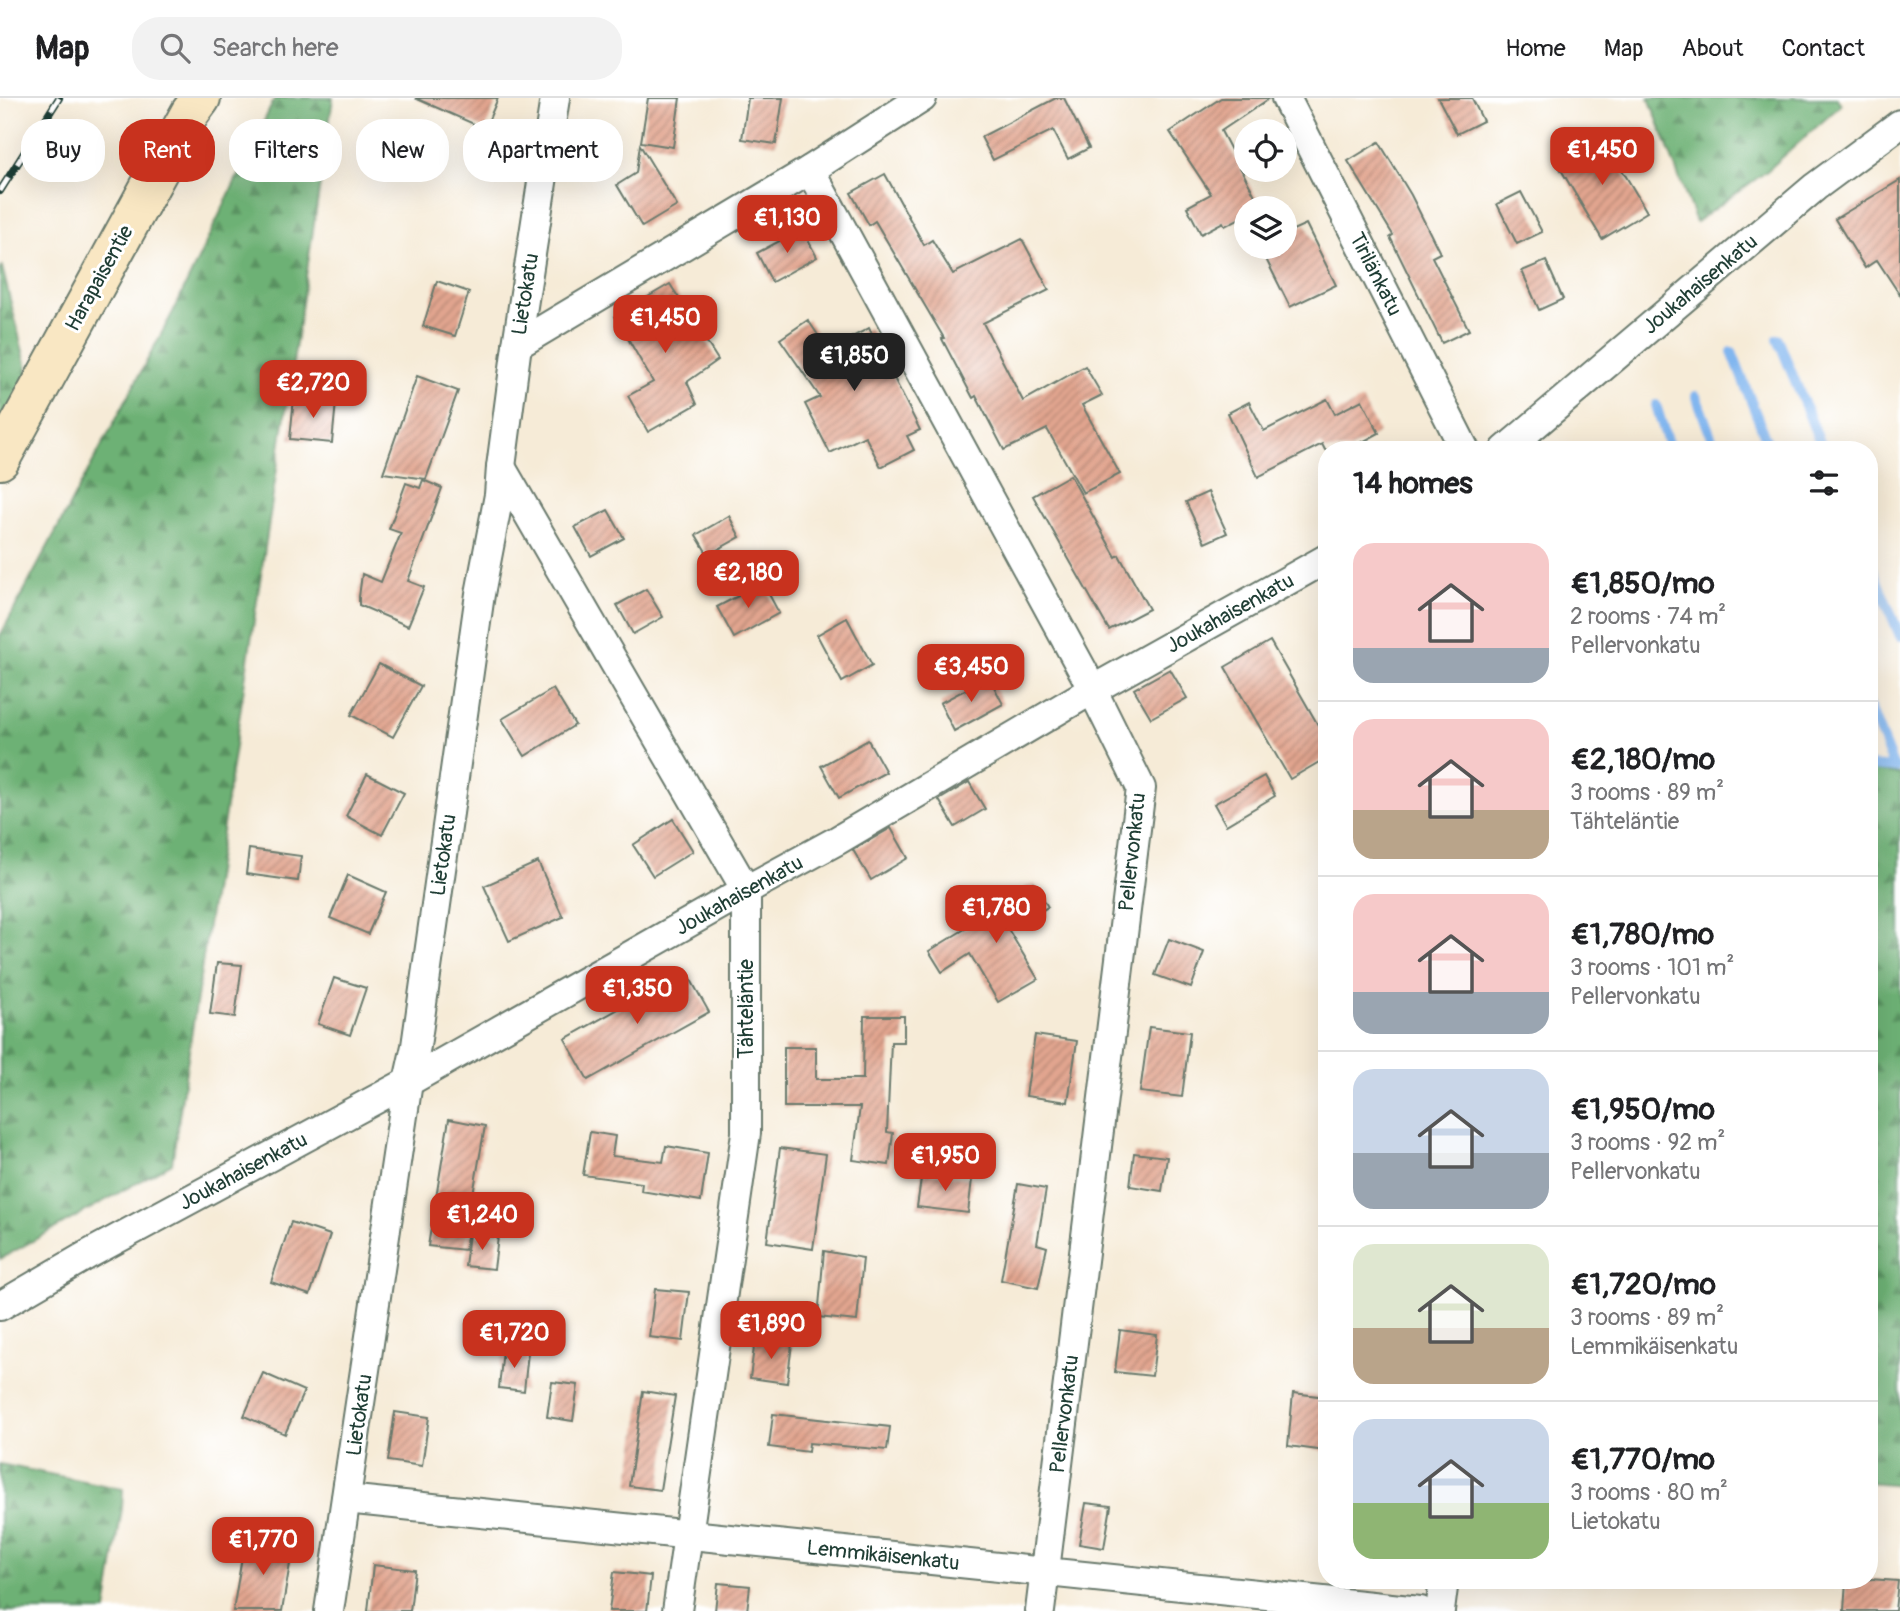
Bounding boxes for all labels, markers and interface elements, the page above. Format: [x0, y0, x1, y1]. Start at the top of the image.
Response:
search box [132, 17, 622, 80]
text: Map [35, 28, 90, 69]
icon: search [156, 29, 194, 67]
text: Search here [212, 32, 339, 64]
text: Home [1505, 34, 1566, 63]
text: Map [1604, 34, 1644, 63]
text: About [1682, 34, 1744, 63]
text: Contact [1782, 34, 1865, 63]
chip: Buy [21, 119, 105, 182]
chip: Rent [119, 119, 215, 182]
chip: Filters [229, 119, 342, 182]
chip: New [356, 119, 449, 182]
chip: Apartment [463, 119, 623, 182]
map controls [1234, 119, 1297, 259]
button: locate [1234, 119, 1297, 182]
pin: €1,450 [1545, 127, 1659, 187]
text: €1,450 [1566, 135, 1638, 164]
pin: €1,130 [730, 195, 844, 255]
button: layers [1234, 196, 1297, 259]
text: €1,130 [753, 203, 821, 232]
street label: Harapaisentie [59, 220, 140, 336]
street label: Tirilänkatu [1343, 228, 1408, 321]
street label: Joukahaisenkatu [1637, 228, 1763, 340]
street label: Lietokatu [506, 251, 545, 337]
pin: €1,450 [608, 296, 722, 355]
text: €1,450 [629, 303, 701, 332]
pin: €1,850 [797, 334, 911, 393]
text: €1,850 [819, 341, 889, 370]
pin: €2,720 [256, 360, 370, 420]
text: €2,720 [276, 368, 350, 397]
icon: filters [1805, 464, 1843, 502]
text: 14 homes [1353, 465, 1473, 502]
pin: €2,180 [691, 550, 805, 610]
text: €2,180 [713, 558, 783, 587]
text: €1,850/mo [1570, 565, 1715, 602]
street label: Joukahaisenkatu [1162, 567, 1299, 660]
icon: home [1409, 571, 1493, 655]
text: 2 rooms · 74 m² [1570, 602, 1726, 631]
text: Pellervonkatu [1570, 631, 1700, 660]
pin: €3,450 [914, 644, 1028, 704]
text: €3,450 [933, 652, 1009, 681]
text: €2,180/mo [1570, 741, 1715, 778]
icon: home [1409, 747, 1493, 831]
text: 3 rooms · 89 m² [1570, 778, 1724, 807]
street label: Pellervonkatu [1113, 791, 1152, 913]
text: Tähteläntie [1570, 807, 1679, 836]
street label: Lietokatu [424, 812, 463, 898]
street label: Joukahaisenkatu [671, 849, 808, 942]
pin: €1,780 [939, 886, 1053, 945]
text: €1,780 [961, 893, 1031, 922]
text: €1,780/mo [1570, 916, 1714, 953]
icon: home [1409, 922, 1493, 1006]
text: 3 rooms · 101 m² [1570, 953, 1734, 982]
street label: Tähteläntie [733, 959, 760, 1059]
pin: €1,350 [580, 967, 694, 1026]
text: €1,350 [601, 974, 673, 1003]
text: Pellervonkatu [1570, 982, 1700, 1011]
text: €1,950/mo [1570, 1091, 1715, 1128]
icon: home [1409, 1097, 1493, 1181]
street label: Joukahaisenkatu [174, 1126, 312, 1217]
text: 3 rooms · 92 m² [1570, 1128, 1725, 1157]
pin: €1,950 [888, 1134, 1002, 1193]
text: €1,950 [910, 1141, 980, 1170]
text: Pellervonkatu [1570, 1157, 1700, 1186]
pin: €1,240 [425, 1192, 539, 1252]
text: €1,240 [446, 1200, 518, 1229]
text: €1,720/mo [1570, 1266, 1716, 1303]
icon: home [1409, 1272, 1493, 1356]
pin: €1,890 [714, 1302, 828, 1361]
text: 3 rooms · 89 m² [1570, 1303, 1724, 1332]
text: €1,890 [736, 1309, 806, 1338]
pin: €1,720 [457, 1310, 571, 1370]
text: €1,720 [479, 1318, 549, 1347]
text: Lemmikäisenkatu [1570, 1332, 1738, 1361]
street label: Pellervonkatu [1044, 1353, 1085, 1475]
street label: Lietokatu [340, 1372, 379, 1458]
text: €1,770/mo [1570, 1441, 1715, 1478]
icon: home [1409, 1447, 1493, 1531]
text: 3 rooms · 80 m² [1570, 1478, 1728, 1507]
text: Lietokatu [1570, 1507, 1660, 1536]
pin: €1,770 [206, 1518, 320, 1577]
text: €1,770 [228, 1525, 298, 1554]
street label: Lemmikäisenkatu [805, 1534, 961, 1577]

